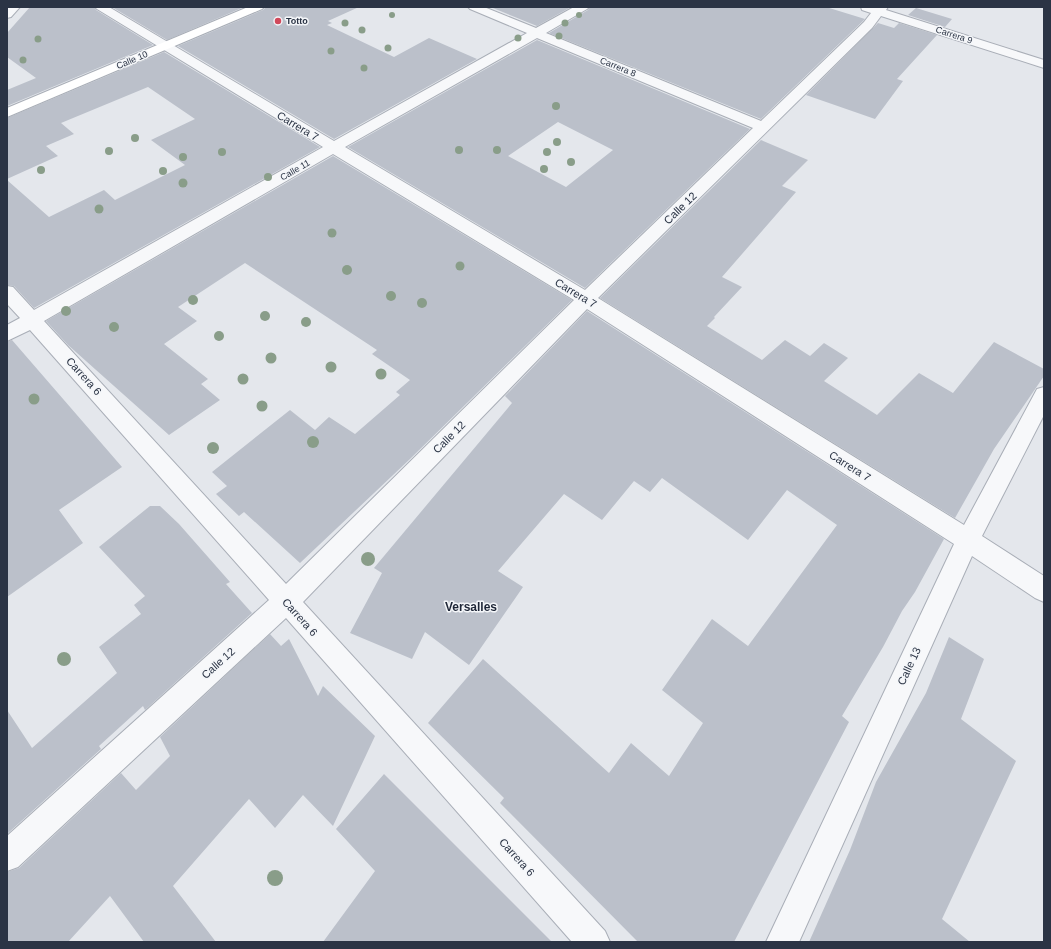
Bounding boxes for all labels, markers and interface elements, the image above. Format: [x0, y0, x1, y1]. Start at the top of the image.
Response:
marker: Totto [273, 16, 283, 26]
place label: Totto [286, 16, 308, 26]
street label: Carrera 9 [934, 24, 974, 46]
street label: Calle 10 [115, 49, 149, 71]
street label: Carrera 8 [599, 55, 637, 79]
street label: Carrera 7 [275, 109, 321, 143]
street label: Calle 11 [278, 158, 312, 182]
street label: Calle 12 [661, 190, 699, 226]
street label: Carrera 7 [553, 276, 599, 310]
street label: Carrera 6 [64, 355, 104, 397]
street label: Calle 12 [430, 418, 468, 456]
street label: Carrera 7 [827, 449, 873, 483]
street label: Carrera 6 [280, 596, 320, 638]
district label: Versalles [445, 600, 497, 614]
street label: Calle 12 [199, 645, 237, 681]
street label: Calle 13 [895, 645, 923, 687]
street label: Carrera 6 [497, 836, 537, 878]

